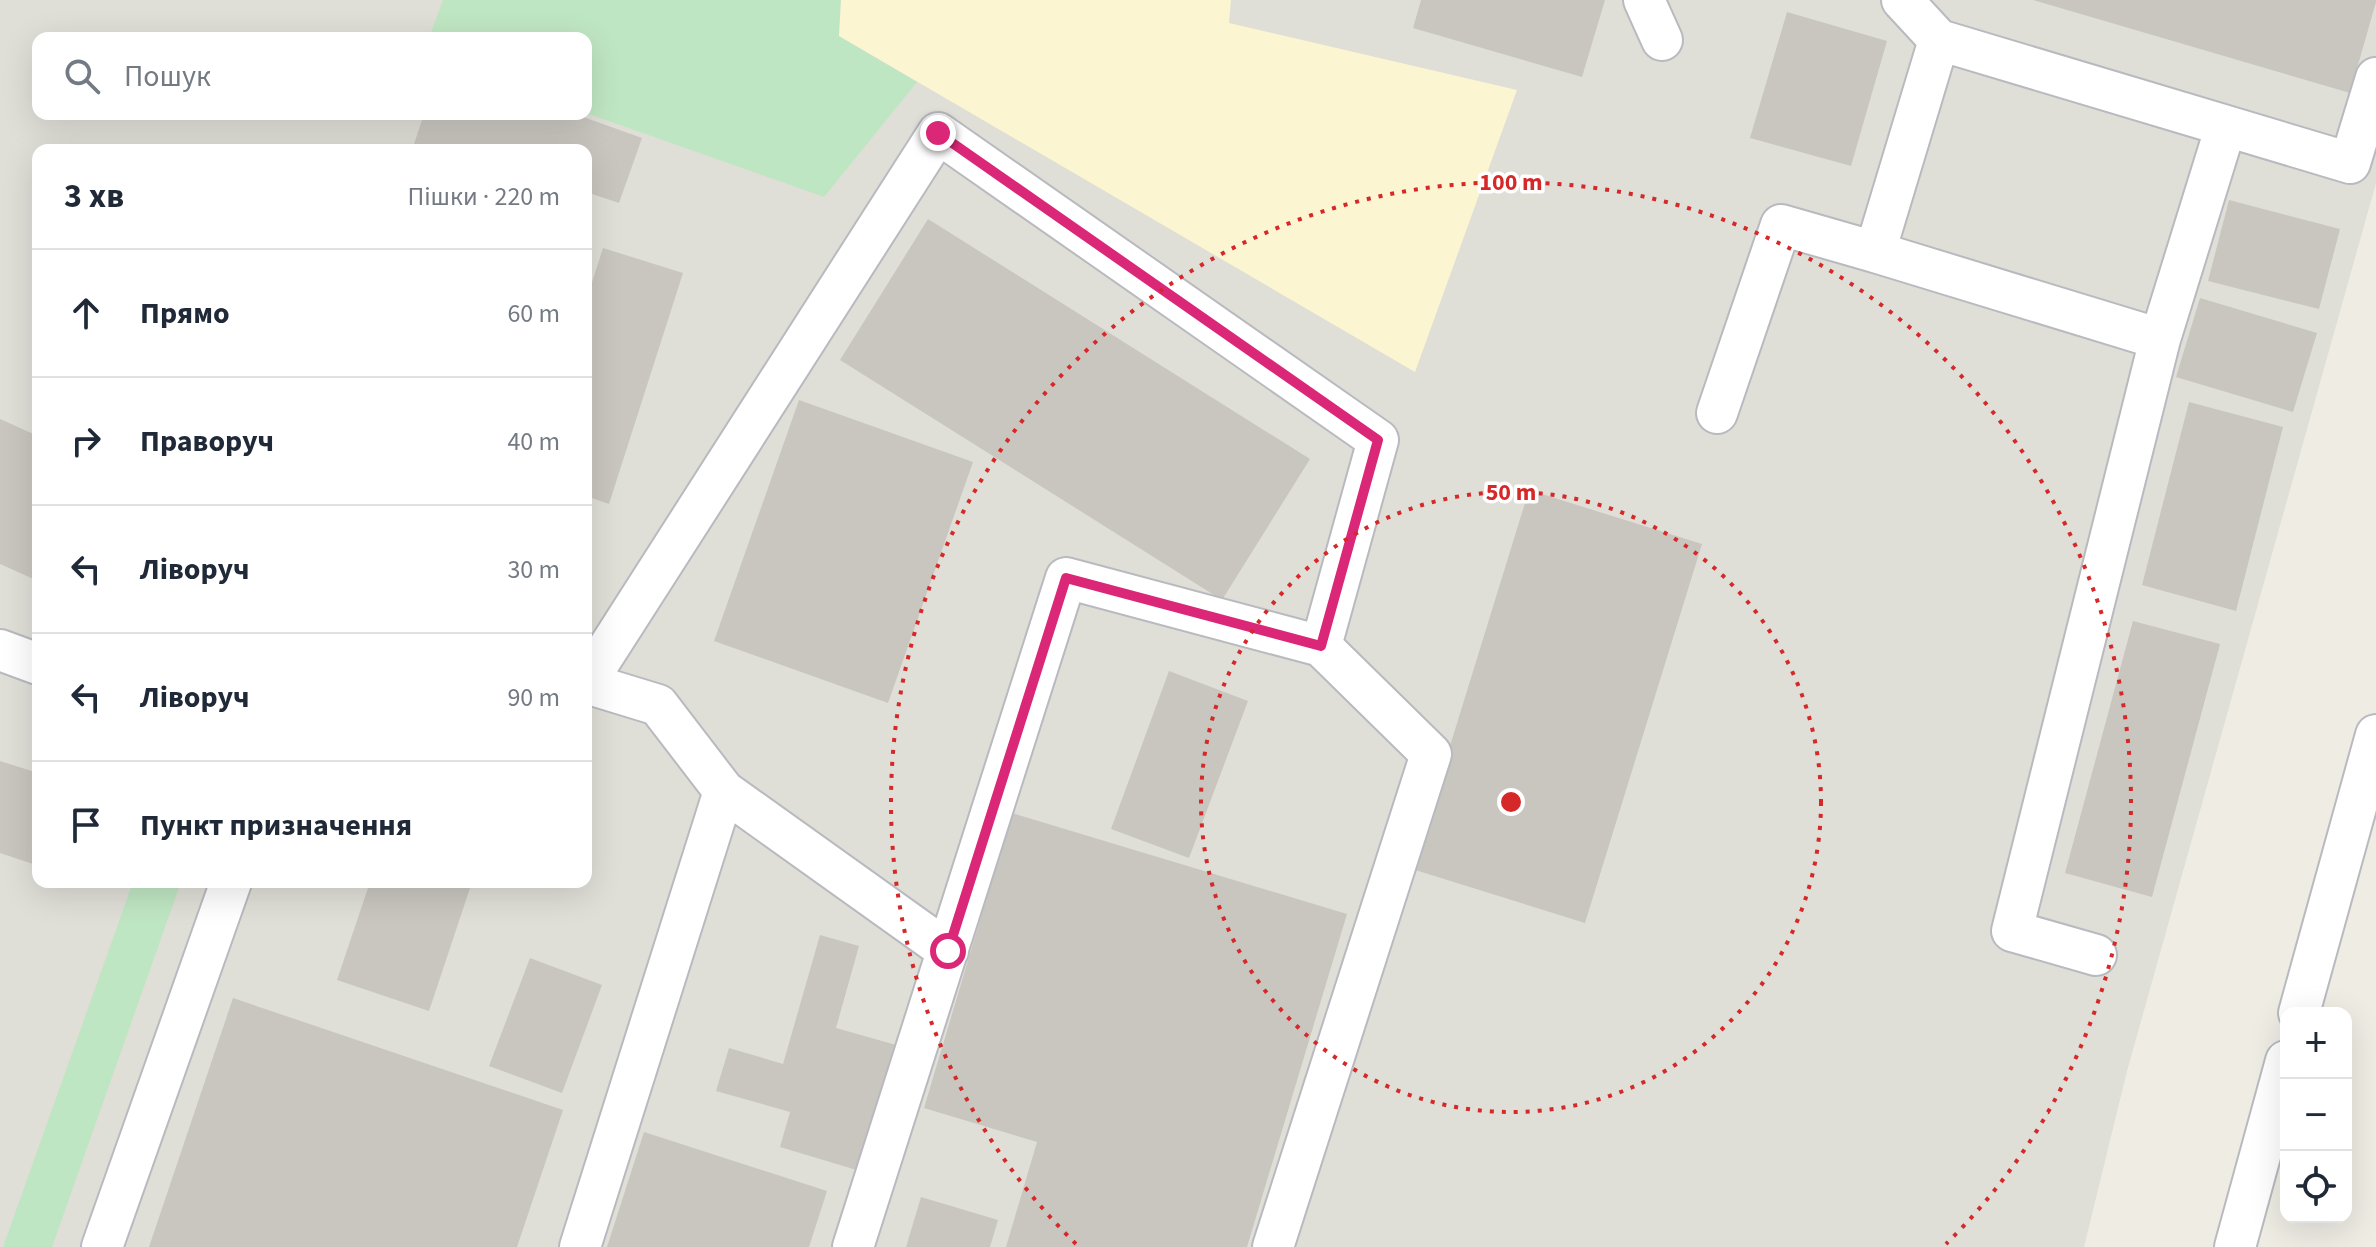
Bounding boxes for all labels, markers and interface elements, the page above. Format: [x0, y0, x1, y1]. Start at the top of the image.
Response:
search box [32, 32, 592, 120]
icon: search [60, 54, 104, 98]
text: Пошук [124, 55, 211, 98]
route end [920, 115, 956, 151]
text: 100 m [1479, 165, 1543, 200]
text: 3 хв [64, 172, 124, 221]
text: Пішки · 220 m [407, 178, 560, 215]
icon: ahead [64, 291, 108, 335]
text: Прямо [140, 292, 230, 335]
text: 60 m [507, 295, 560, 332]
icon: right [64, 419, 108, 463]
text: Праворуч [140, 420, 274, 463]
text: 40 m [507, 423, 560, 460]
text: 50 m [1486, 475, 1536, 510]
icon: left [64, 547, 108, 591]
text: Ліворуч [140, 548, 250, 591]
text: 30 m [507, 551, 560, 588]
icon: left [64, 675, 108, 719]
text: Ліворуч [140, 676, 250, 719]
text: 90 m [507, 679, 560, 716]
centre of rings [1497, 788, 1525, 816]
icon: arrive [64, 803, 108, 847]
text: Пункт призначення [140, 804, 412, 847]
route start [930, 933, 966, 969]
map controls [2280, 1007, 2352, 1223]
button: + [2280, 1007, 2352, 1079]
button: − [2280, 1079, 2352, 1151]
button: locate [2280, 1151, 2352, 1223]

